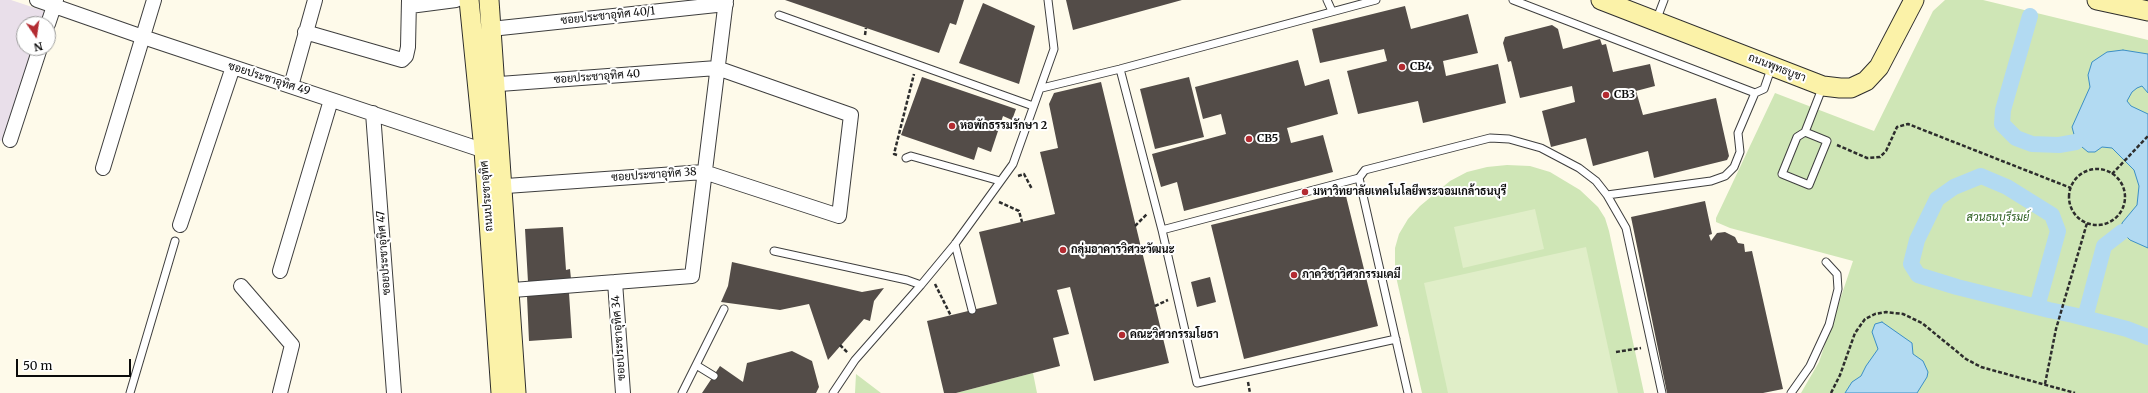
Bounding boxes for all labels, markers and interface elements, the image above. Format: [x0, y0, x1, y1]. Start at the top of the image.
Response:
street label: ซอยประชาอุทิศ 40/1 [560, 4, 656, 28]
north arrow [16, 16, 56, 56]
text: N [33, 39, 44, 55]
street label: ถนนพุทธบูชา [1746, 51, 1808, 85]
street label: ซอยประชาอุทิศ 49 [226, 59, 312, 99]
place label: CB4 [1410, 60, 1432, 74]
marker: CB4 [1397, 62, 1407, 72]
street label: ซอยประชาอุทิศ 40 [553, 67, 641, 87]
place label: CB3 [1614, 88, 1635, 102]
marker: CB3 [1601, 90, 1611, 100]
place label: หอพักธรรมรักษา 2 [960, 119, 1047, 133]
marker: หอพักธรรมรักษา 2 [947, 121, 957, 131]
place label: CB5 [1257, 132, 1278, 146]
marker: CB5 [1244, 134, 1254, 144]
street label: ถนนประชาอุทิศ [478, 160, 496, 232]
street label: ซอยประชาอุทิศ 38 [611, 165, 697, 185]
place label: มหาวิทยาลัยเทคโนโลยีพระจอมเกล้าธนบุรี [1313, 185, 1506, 199]
marker: มหาวิทยาลัยเทคโนโลยีพระจอมเกล้าธนบุรี [1300, 187, 1310, 197]
street label: ซอยประชาอุทิศ 47 [374, 210, 394, 296]
park label: สวนธนบุรีรมย์ [1967, 211, 2029, 225]
place label: กลุ่มอาคารวิศวะวัฒนะ [1071, 243, 1175, 257]
marker: กลุ่มอาคารวิศวะวัฒนะ [1058, 245, 1068, 255]
place label: ภาควิชาวิศวกรรมเคมี [1302, 268, 1401, 282]
marker: ภาควิชาวิศวกรรมเคมี [1289, 270, 1299, 280]
street label: ซอยประชาอุทิศ 34 [609, 295, 629, 381]
place label: คณะวิศวกรรมโยธา [1130, 328, 1219, 342]
marker: คณะวิศวกรรมโยธา [1117, 330, 1127, 340]
scale bar [18, 351, 133, 377]
text: 50 m [23, 358, 52, 373]

